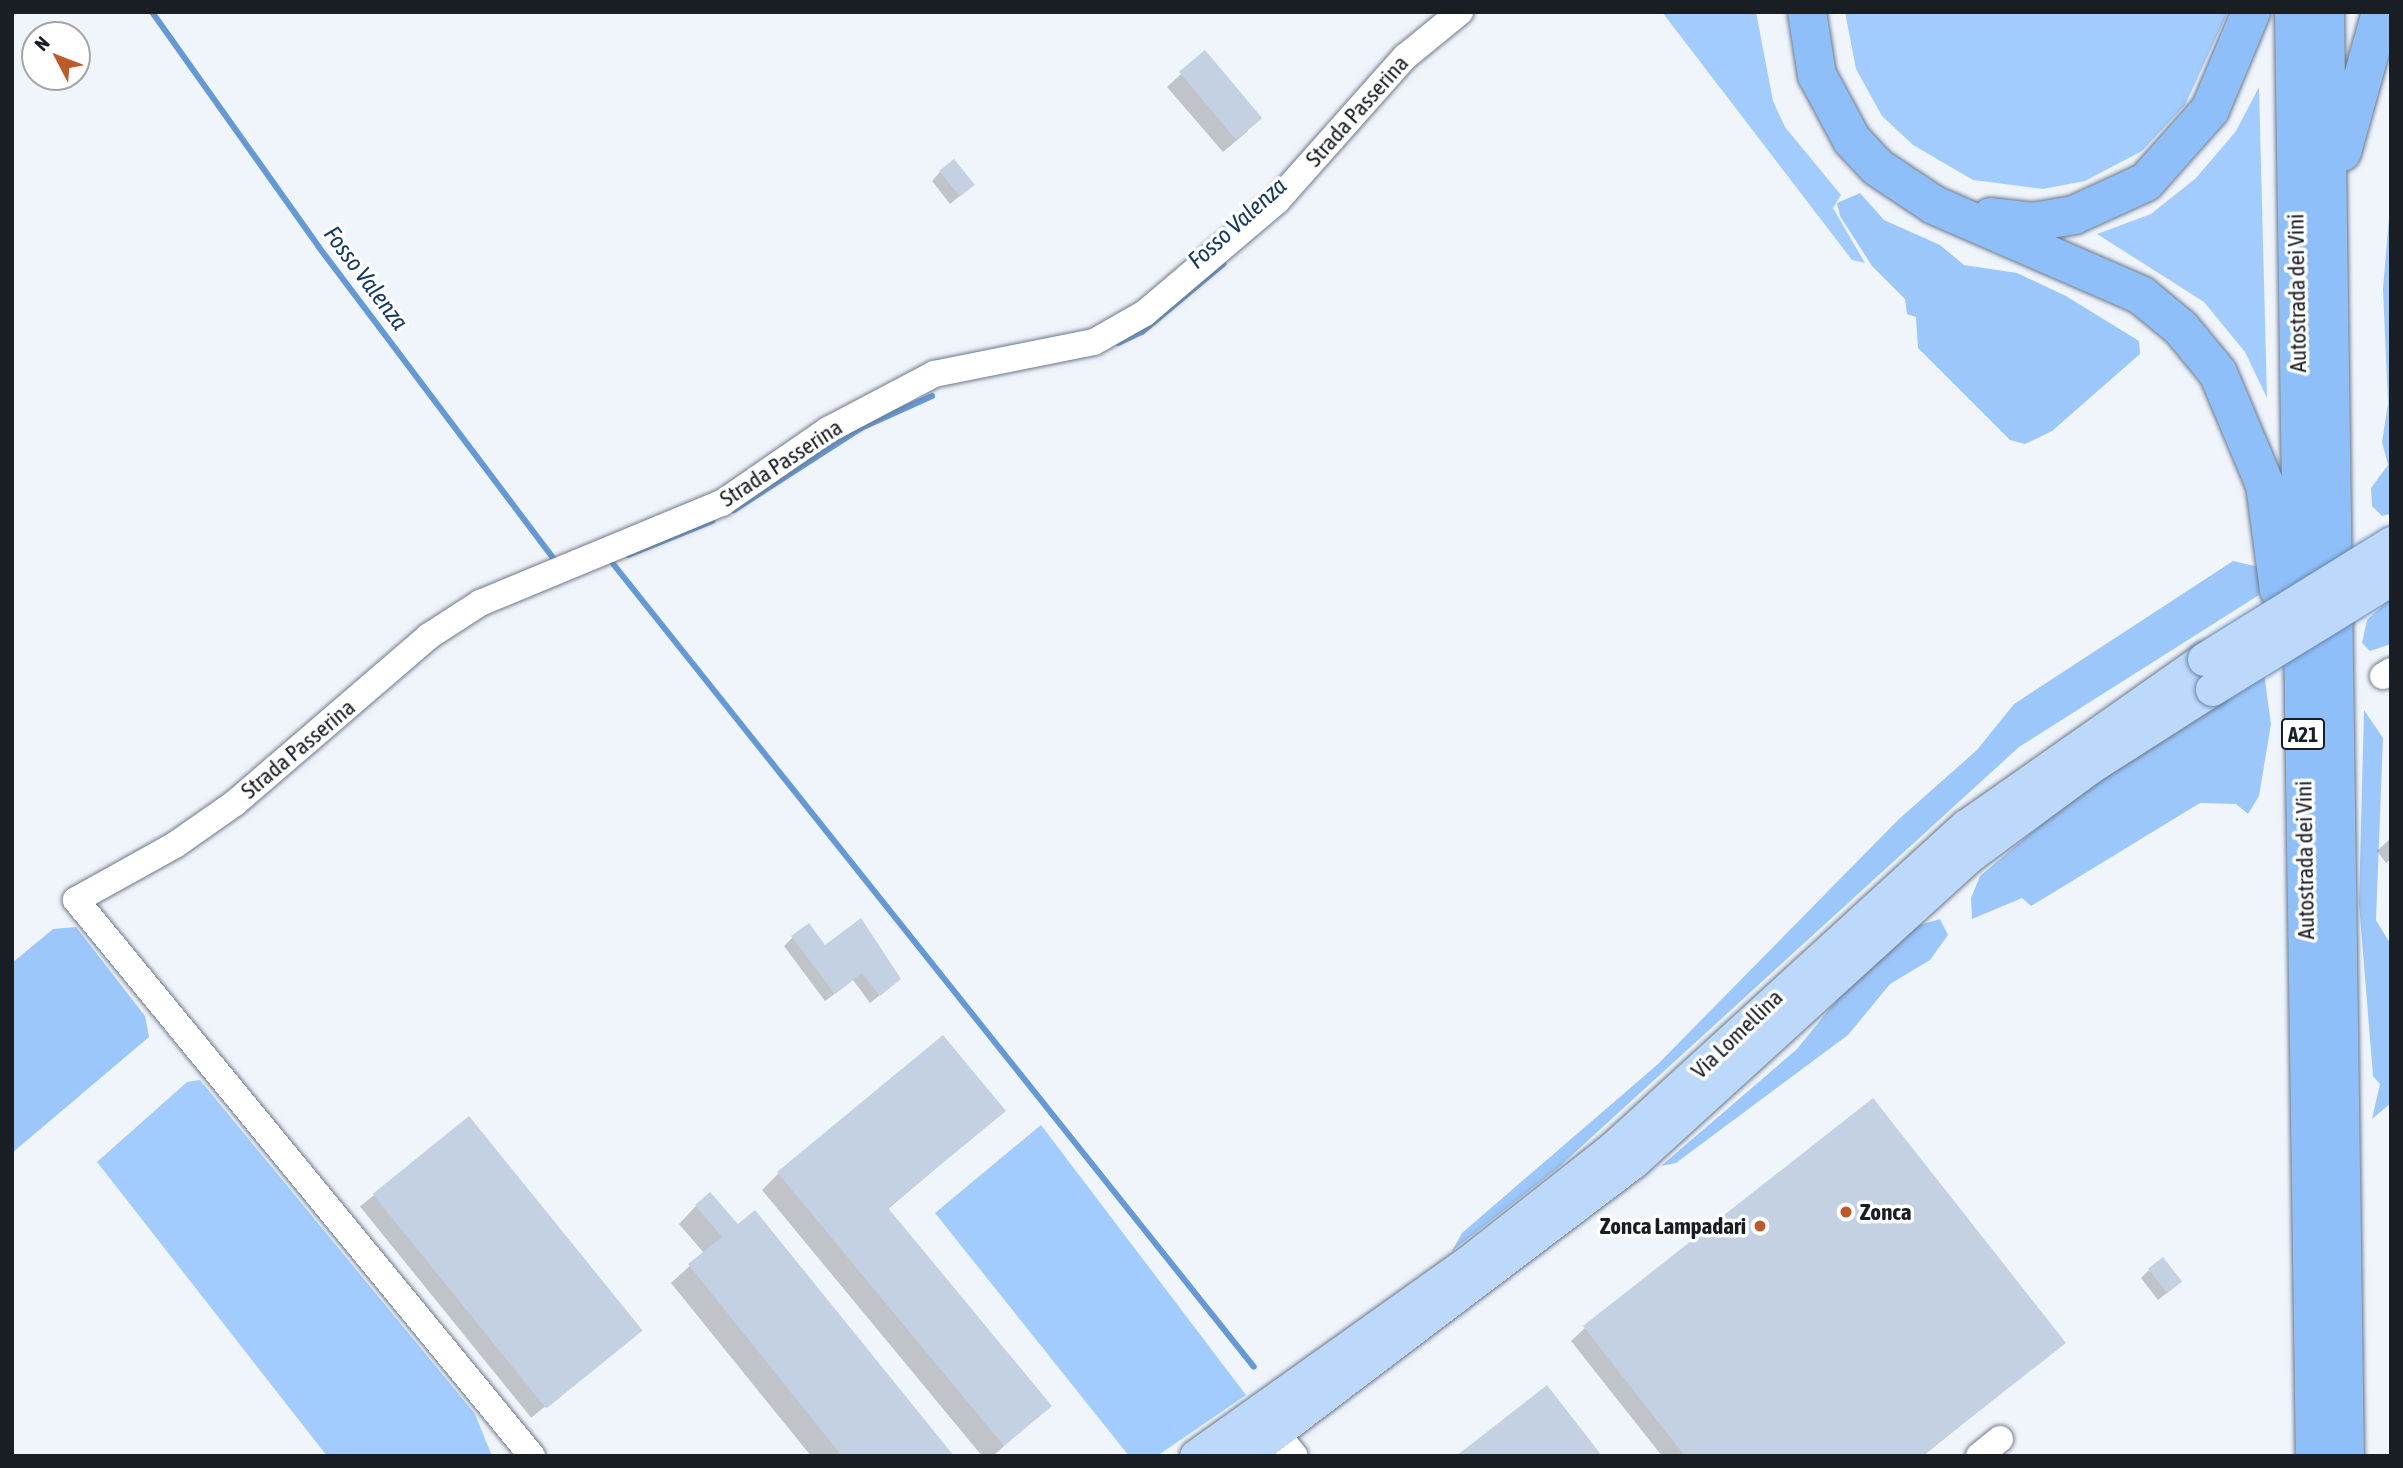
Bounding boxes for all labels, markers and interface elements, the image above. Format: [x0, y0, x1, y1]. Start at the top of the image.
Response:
north arrow [21, 21, 91, 91]
text: N [30, 32, 54, 55]
street label: Strada Passerina [1300, 50, 1414, 172]
water label: Fosso Valenza [1182, 171, 1292, 275]
street label: Autostrada dei Vini [2282, 213, 2312, 373]
water label: Fosso Valenza [318, 221, 414, 335]
street label: Strada Passerina [715, 413, 847, 513]
street label: Strada Passerina [235, 693, 361, 805]
road number: A21 [2280, 716, 2326, 752]
street label: Autostrada dei Vini [2290, 780, 2320, 940]
street label: Via Lomellina [1686, 984, 1788, 1084]
place label: Zonca [1860, 1198, 1912, 1226]
marker: Zonca [1838, 1204, 1854, 1220]
place label: Zonca Lampadari [1600, 1212, 1746, 1240]
marker: Zonca Lampadari [1752, 1218, 1768, 1234]

